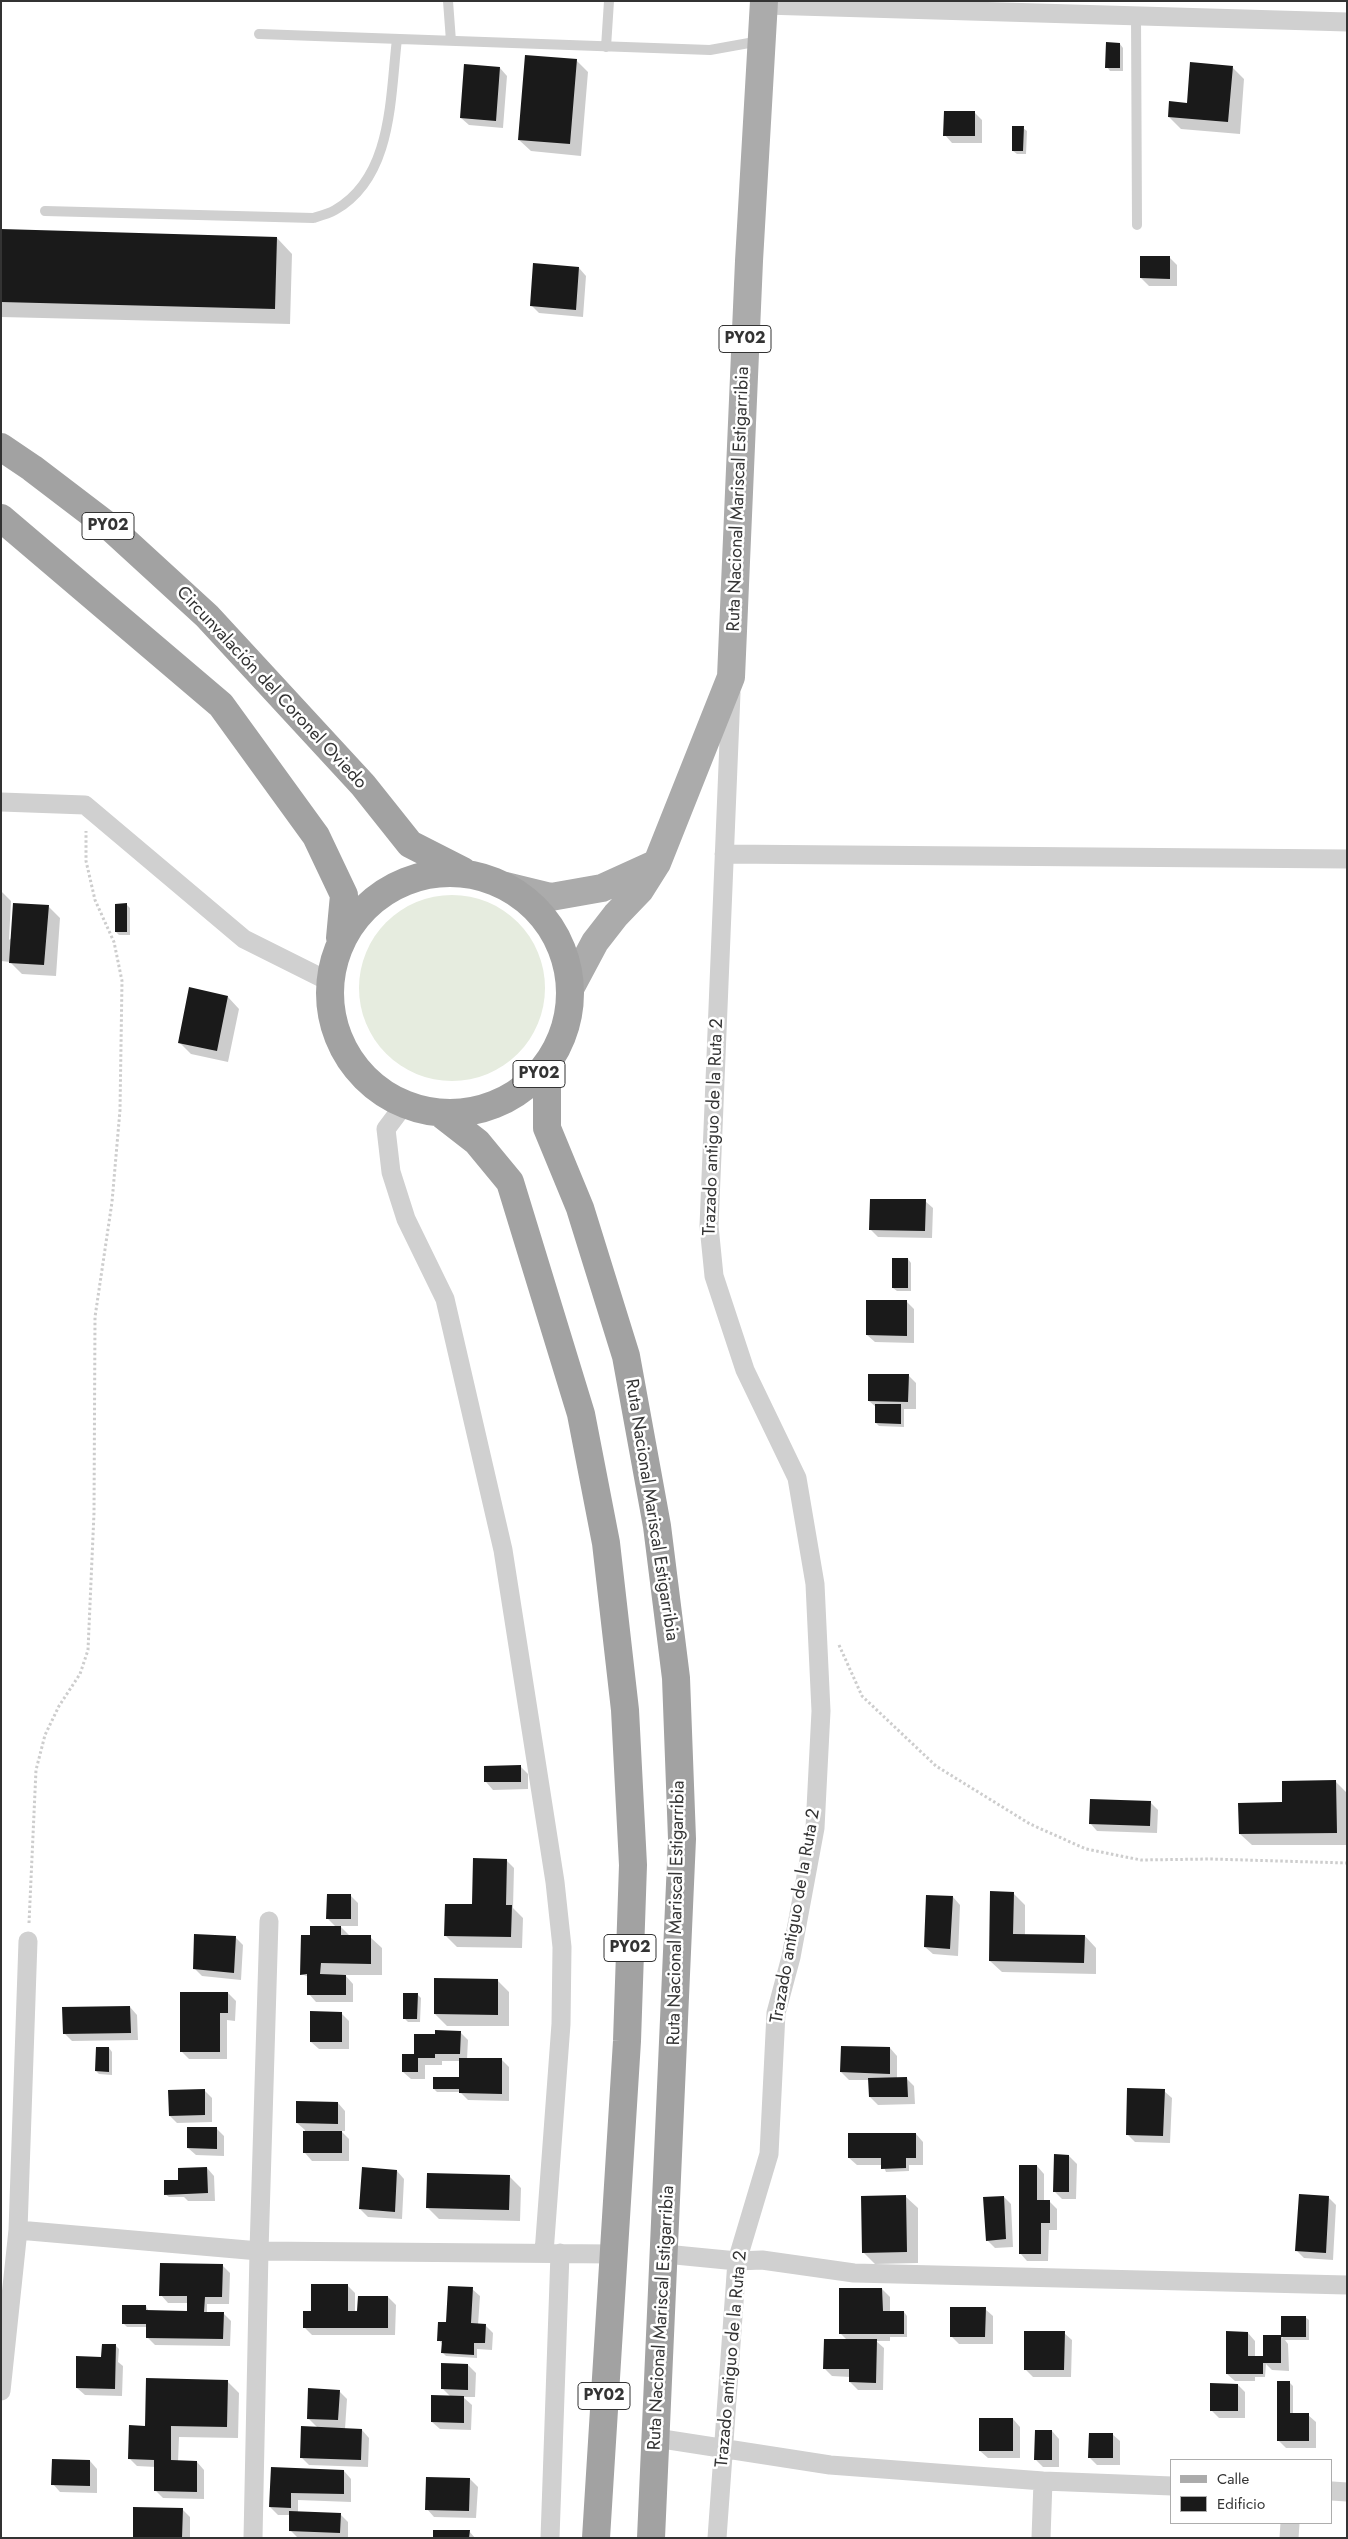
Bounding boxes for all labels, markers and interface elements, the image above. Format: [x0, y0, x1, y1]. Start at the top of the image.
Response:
road number: PY02 [719, 326, 771, 352]
street label: Ruta Nacional Mariscal Estigarribia [724, 366, 754, 632]
road number: PY02 [82, 512, 134, 540]
street label: Circunvalación del Coronel Oviedo [171, 582, 371, 794]
street label: Trazado antiguo de la Ruta 2 [699, 1018, 729, 1236]
road number: PY02 [513, 1060, 565, 1088]
street label: Ruta Nacional Mariscal Estigarribia [620, 1377, 682, 1643]
street label: Ruta Nacional Mariscal Estigarribia [664, 1780, 690, 2046]
street label: Trazado antiguo de la Ruta 2 [766, 1807, 826, 2025]
road number: PY02 [604, 1935, 656, 1962]
street label: Ruta Nacional Mariscal Estigarribia [644, 2185, 680, 2451]
street label: Trazado antiguo de la Ruta 2 [712, 2250, 752, 2468]
road number: PY02 [578, 2382, 630, 2410]
legend [1170, 2459, 1333, 2524]
text: Calle [1217, 2468, 1249, 2490]
text: Edificio [1217, 2493, 1265, 2515]

